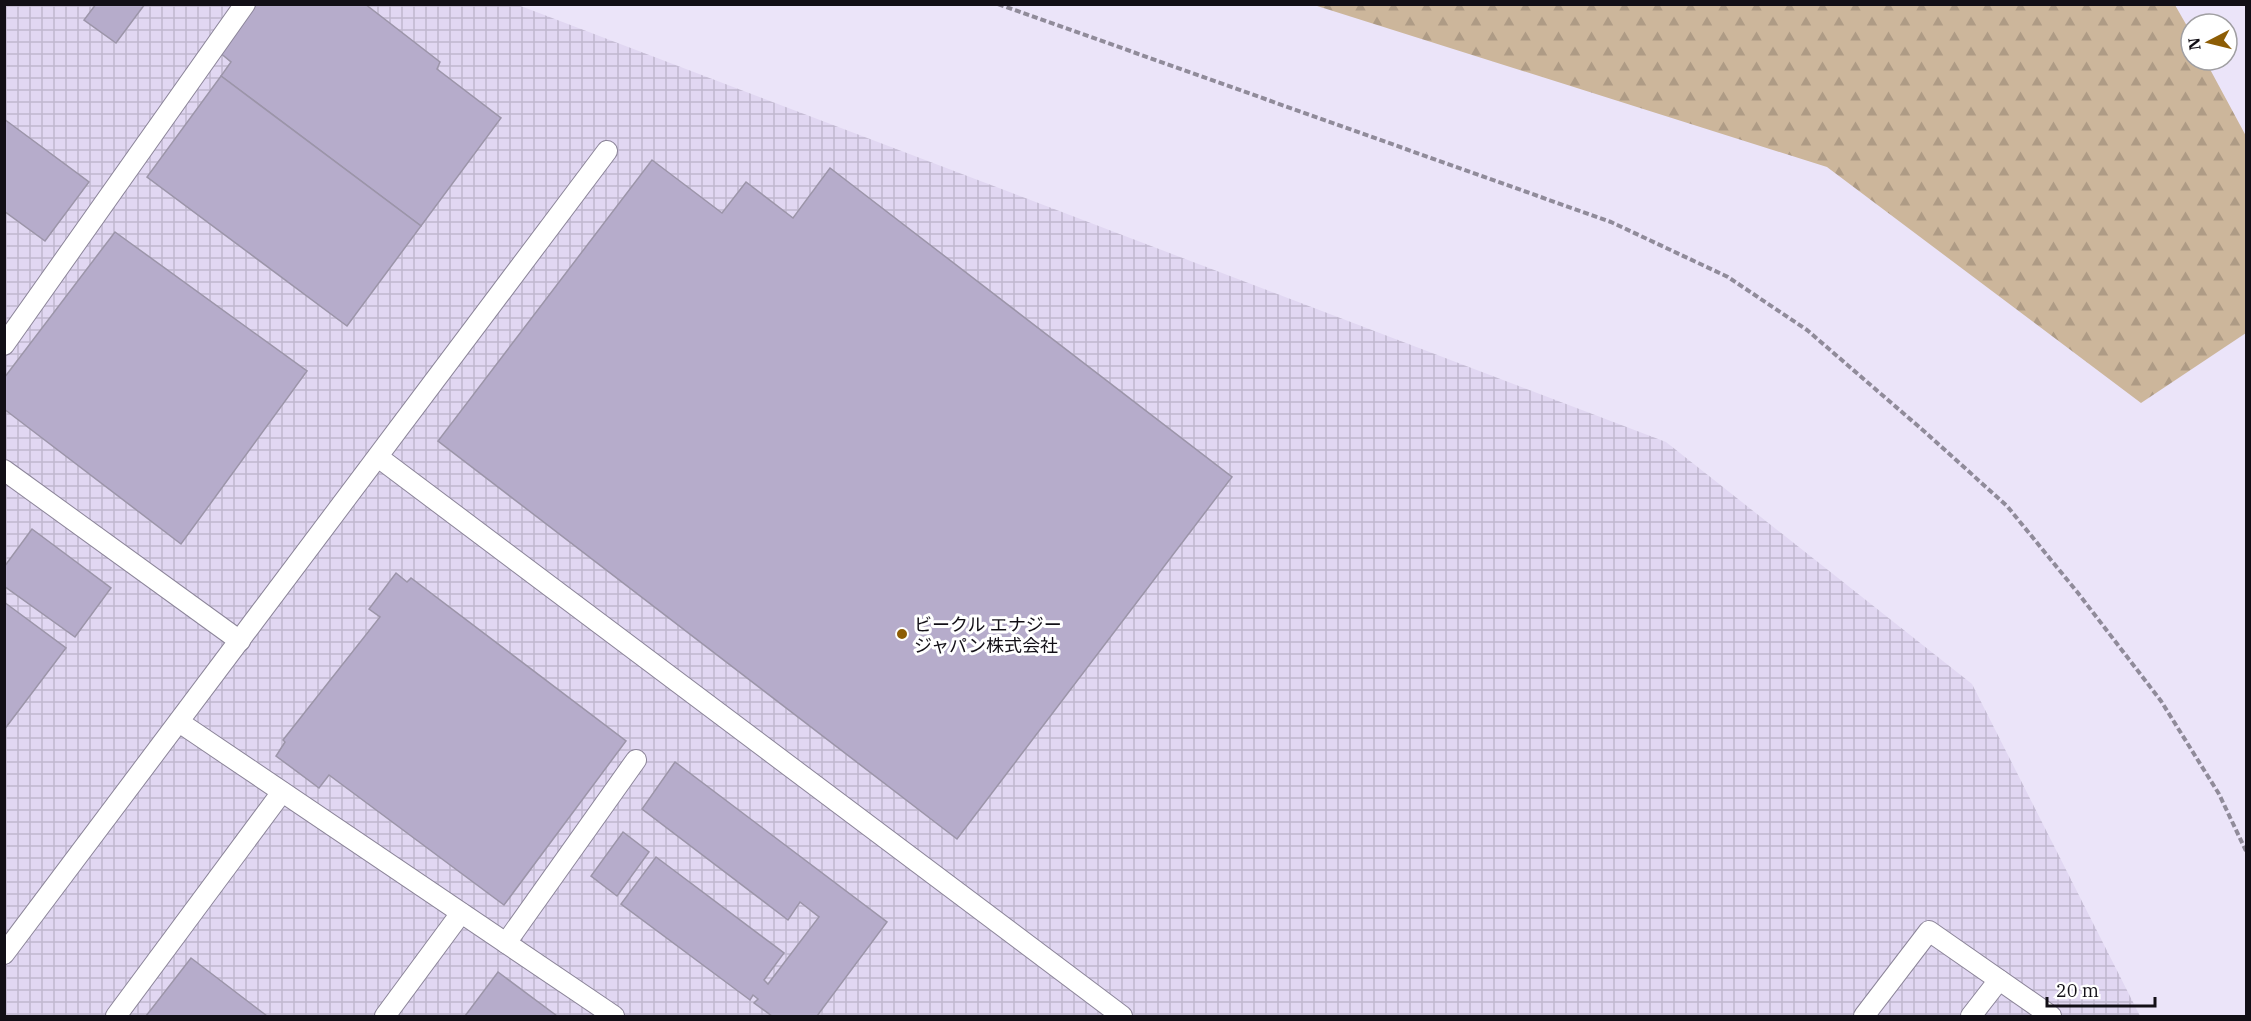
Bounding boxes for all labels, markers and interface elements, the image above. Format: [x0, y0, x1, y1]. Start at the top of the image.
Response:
north arrow [2179, 12, 2239, 72]
text: N [2183, 36, 2205, 51]
place label: ビークル エナジー ジャパン株式会社 [914, 613, 1062, 657]
marker: ビークル エナジー ジャパン株式会社 [895, 627, 909, 641]
scale bar [2047, 970, 2155, 1008]
text: 20 m [2056, 979, 2099, 1002]

